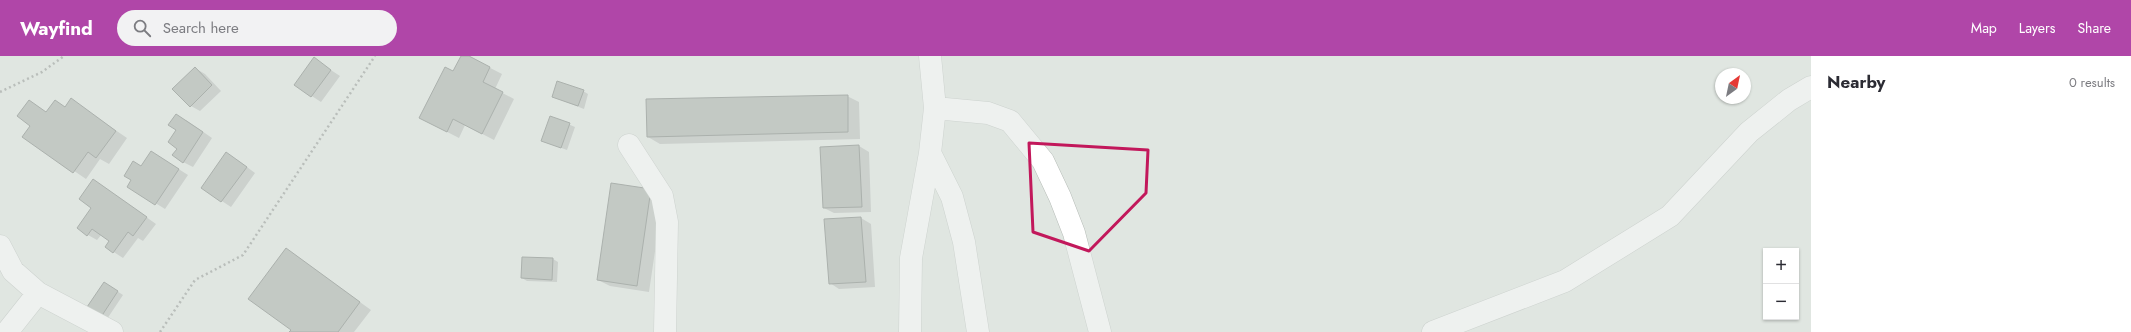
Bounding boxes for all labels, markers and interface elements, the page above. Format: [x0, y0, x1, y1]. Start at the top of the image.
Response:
search box [117, 10, 397, 46]
text: Wayfind [20, 15, 93, 42]
icon: search [131, 17, 153, 39]
text: Search here [163, 17, 239, 39]
text: Map [1971, 18, 1997, 38]
text: Layers [2019, 18, 2055, 38]
text: Share [2077, 18, 2111, 38]
north arrow [1715, 68, 1751, 104]
text: Nearby [1827, 70, 1885, 94]
text: 0 results [2069, 73, 2115, 92]
map controls [1763, 248, 1799, 320]
button: + [1763, 248, 1799, 284]
button: − [1763, 284, 1799, 320]

